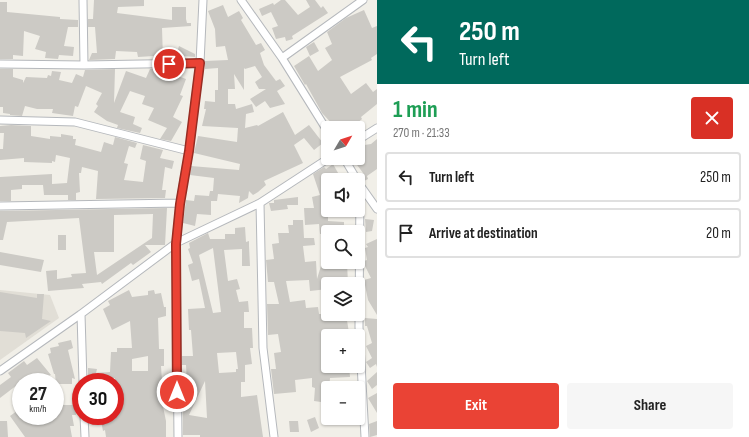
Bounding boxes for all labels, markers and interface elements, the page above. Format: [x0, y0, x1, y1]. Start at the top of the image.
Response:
text: 250 m [459, 15, 520, 48]
icon: left [393, 16, 445, 68]
pin [152, 47, 186, 81]
text: Turn left [459, 49, 510, 70]
icon: arrive [158, 53, 180, 75]
text: 1 min [393, 95, 438, 124]
button: close [691, 97, 733, 139]
north arrow [321, 121, 365, 165]
map controls [321, 121, 365, 425]
text: 270 m · 21:33 [393, 125, 450, 141]
icon: left [395, 166, 417, 188]
text: Turn left [429, 168, 474, 187]
text: 250 m [700, 168, 731, 187]
button: sound [321, 173, 365, 217]
icon: arrive [395, 222, 417, 244]
text: Arrive at destination [429, 224, 538, 243]
text: 20 m [706, 224, 731, 243]
button: search [321, 225, 365, 269]
button: layers [321, 277, 365, 321]
button: + [321, 329, 365, 373]
position arrow [156, 371, 198, 413]
speed limit sign: 30 [72, 373, 124, 425]
button: − [321, 381, 365, 425]
text: 27 [29, 382, 47, 406]
button: Exit [393, 383, 559, 429]
button: Share [567, 383, 733, 429]
text: km/h [29, 403, 47, 415]

